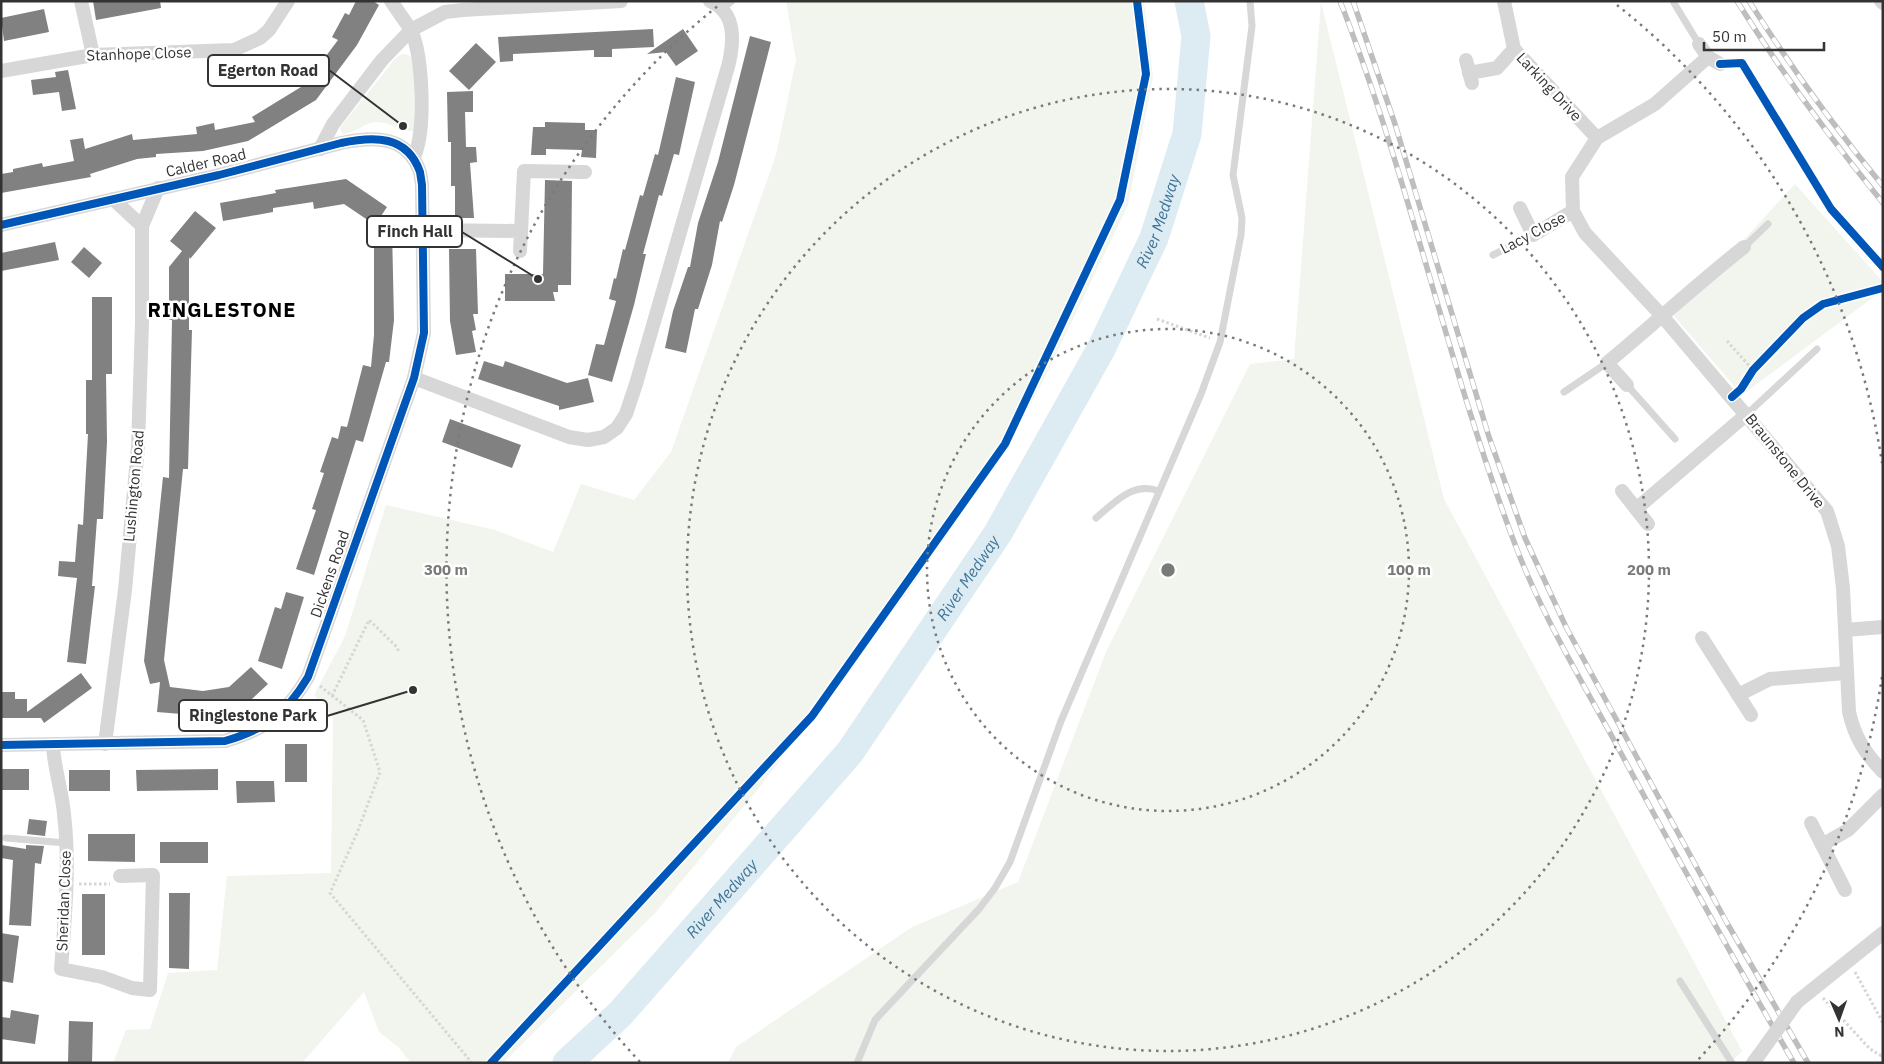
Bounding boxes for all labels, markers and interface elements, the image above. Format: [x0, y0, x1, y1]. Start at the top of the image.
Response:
scale bar [1704, 20, 1824, 52]
text: 50 m [1712, 27, 1747, 46]
street label: Stanhope Close [86, 42, 192, 65]
street label: Larking Drive [1513, 48, 1586, 125]
callout: Egerton Road [208, 55, 329, 86]
text: Egerton Road [218, 60, 318, 80]
street label: Calder Road [164, 144, 248, 181]
water label: River Medway [1131, 171, 1184, 271]
street label: Lacy Close [1497, 207, 1569, 258]
callout: Finch Hall [367, 216, 462, 247]
text: Finch Hall [377, 221, 453, 241]
district label: RINGLESTONE [148, 296, 296, 323]
street label: Braunstone Drive [1741, 410, 1829, 512]
street label: Lushington Road [119, 429, 148, 543]
street label: Dickens Road [306, 528, 353, 620]
water label: River Medway [932, 530, 1004, 624]
text: 300 m [424, 560, 468, 579]
text: 100 m [1387, 560, 1431, 579]
text: 200 m [1627, 560, 1671, 579]
centre of rings [1159, 561, 1177, 579]
callout: Ringlestone Park [179, 700, 327, 731]
text: Ringlestone Park [189, 705, 318, 725]
street label: Sheridan Close [52, 850, 75, 952]
water label: River Medway [682, 854, 762, 942]
north arrow [1814, 994, 1864, 1044]
text: N [1834, 1023, 1845, 1041]

